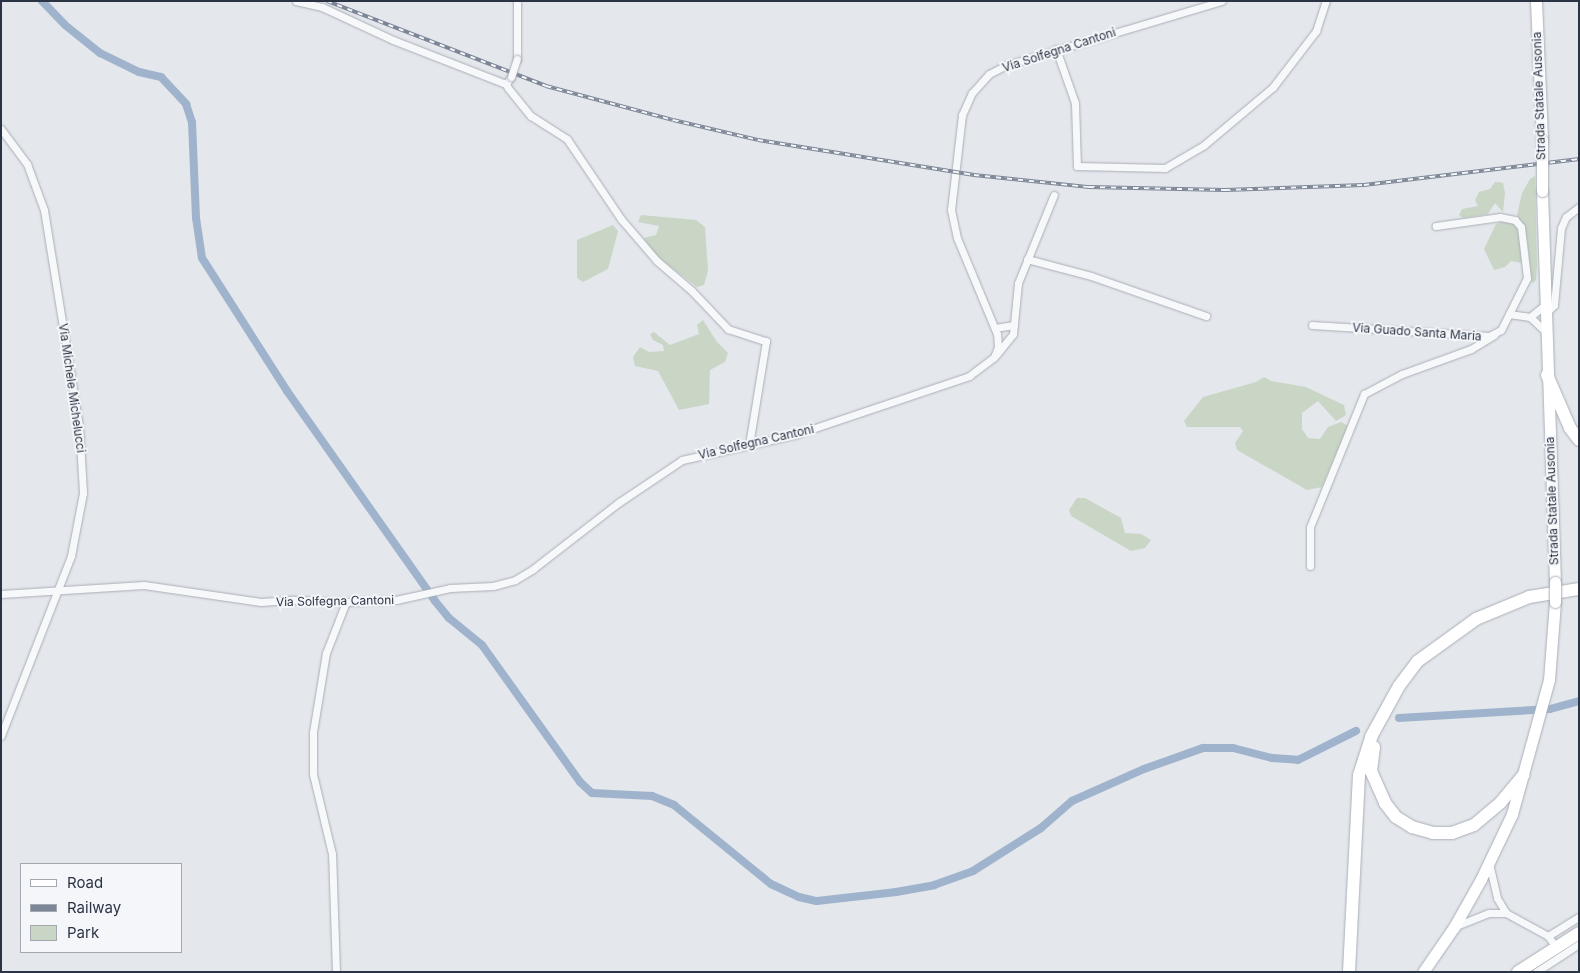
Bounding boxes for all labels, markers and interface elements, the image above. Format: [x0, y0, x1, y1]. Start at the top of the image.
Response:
street label: Via Solfegna Cantoni [1001, 25, 1117, 75]
street label: Strada Statale Ausonia [1530, 32, 1548, 160]
street label: Via Guado Santa Maria [1352, 320, 1482, 344]
street label: Via Michele Michelucci [56, 322, 88, 454]
street label: Via Solfegna Cantoni [697, 422, 815, 462]
street label: Strada Statale Ausonia [1543, 437, 1561, 565]
street label: Via Solfegna Cantoni [276, 593, 394, 609]
legend [20, 863, 182, 953]
text: Road [67, 873, 103, 892]
text: Railway [67, 898, 121, 917]
text: Park [67, 923, 99, 942]

